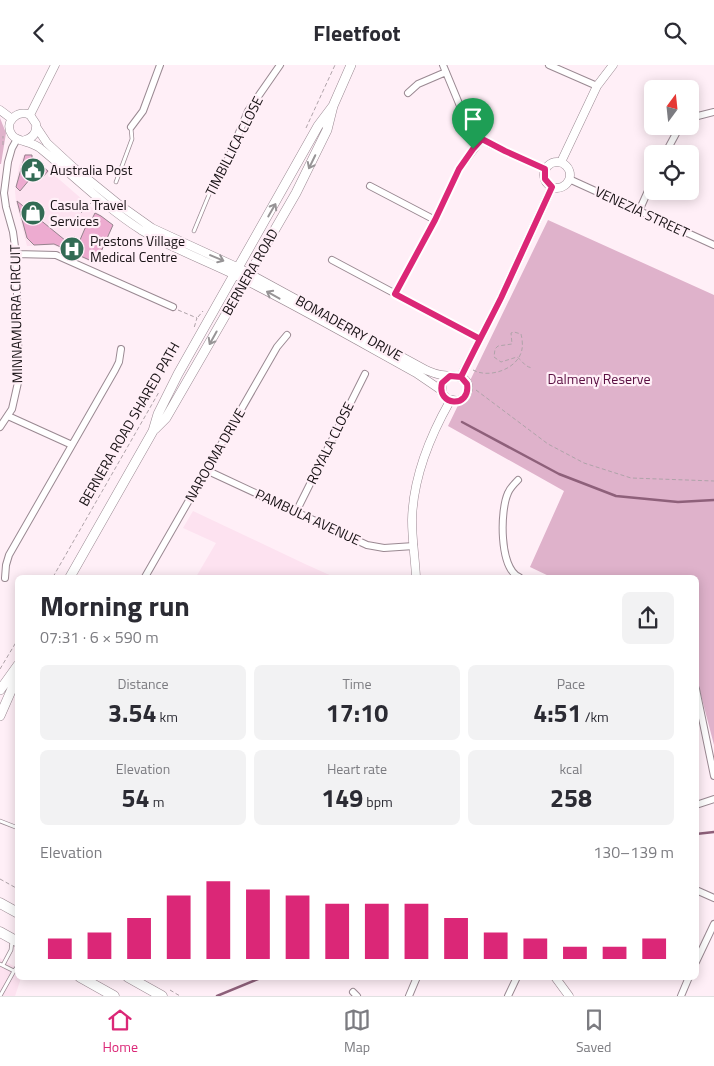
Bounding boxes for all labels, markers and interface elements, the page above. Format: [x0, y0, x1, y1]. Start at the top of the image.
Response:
text: Fleetfoot [313, 16, 401, 50]
icon: back [25, 19, 53, 47]
icon: search [661, 19, 689, 47]
north arrow [644, 80, 699, 135]
map controls [644, 80, 699, 200]
street label: TIMBILLICA CLOSE [199, 92, 268, 199]
pin [452, 98, 494, 149]
icon: arrive [459, 105, 487, 133]
button: locate [644, 145, 699, 200]
one-way arrow [307, 154, 316, 169]
public building icon: Australia Post [20, 157, 46, 183]
place label: Australia Post [50, 159, 133, 180]
street label: VENEZIA STREET [592, 180, 693, 243]
place label: Casula Travel Services [50, 194, 127, 231]
shop icon: Casula Travel Services [20, 200, 46, 226]
one-way arrow [267, 203, 277, 218]
street label: BERNERA ROAD [216, 224, 283, 319]
place label: Prestons Village Medical Centre [90, 230, 185, 267]
hospital icon: Prestons Village Medical Centre [59, 236, 85, 262]
street label: MINNAMURRA CIRCUIT [4, 244, 27, 384]
one-way arrow [209, 253, 224, 263]
street label: BOMADERRY DRIVE [292, 289, 407, 366]
one-way arrow [266, 290, 281, 300]
one-way arrow [208, 330, 218, 345]
street label: BERNERA ROAD SHARED PATH [73, 338, 184, 510]
park label: Dalmeny Reserve [548, 368, 651, 389]
street label: ROYALA CLOSE [301, 398, 359, 488]
street label: NAROOMA DRIVE [179, 404, 250, 506]
street label: PAMBULA AVENUE [252, 483, 364, 550]
text: Morning run [40, 584, 190, 627]
button: share [622, 592, 674, 644]
text: 07:31 · 6 × 590 m [40, 625, 159, 649]
text: Distance [117, 673, 169, 694]
text: Time [342, 673, 372, 694]
text: Pace [557, 673, 585, 694]
text: 3.54 [108, 694, 156, 732]
text: 17:10 [326, 694, 388, 732]
text: 4:51 [533, 694, 582, 732]
text: km [156, 706, 178, 727]
text: /km [582, 706, 609, 727]
text: Elevation [116, 758, 170, 779]
text: Heart rate [327, 758, 387, 779]
text: kcal [560, 758, 582, 779]
text: 54 [122, 779, 150, 817]
text: 149 [321, 779, 363, 817]
text: 258 [550, 779, 592, 817]
text: m [150, 791, 164, 812]
text: bpm [363, 791, 393, 812]
text: Elevation [40, 840, 102, 864]
text: 130–139 m [593, 840, 674, 864]
tab: Home [102, 1006, 138, 1057]
tab: Map [343, 1006, 371, 1057]
tab: Saved [576, 1006, 612, 1057]

